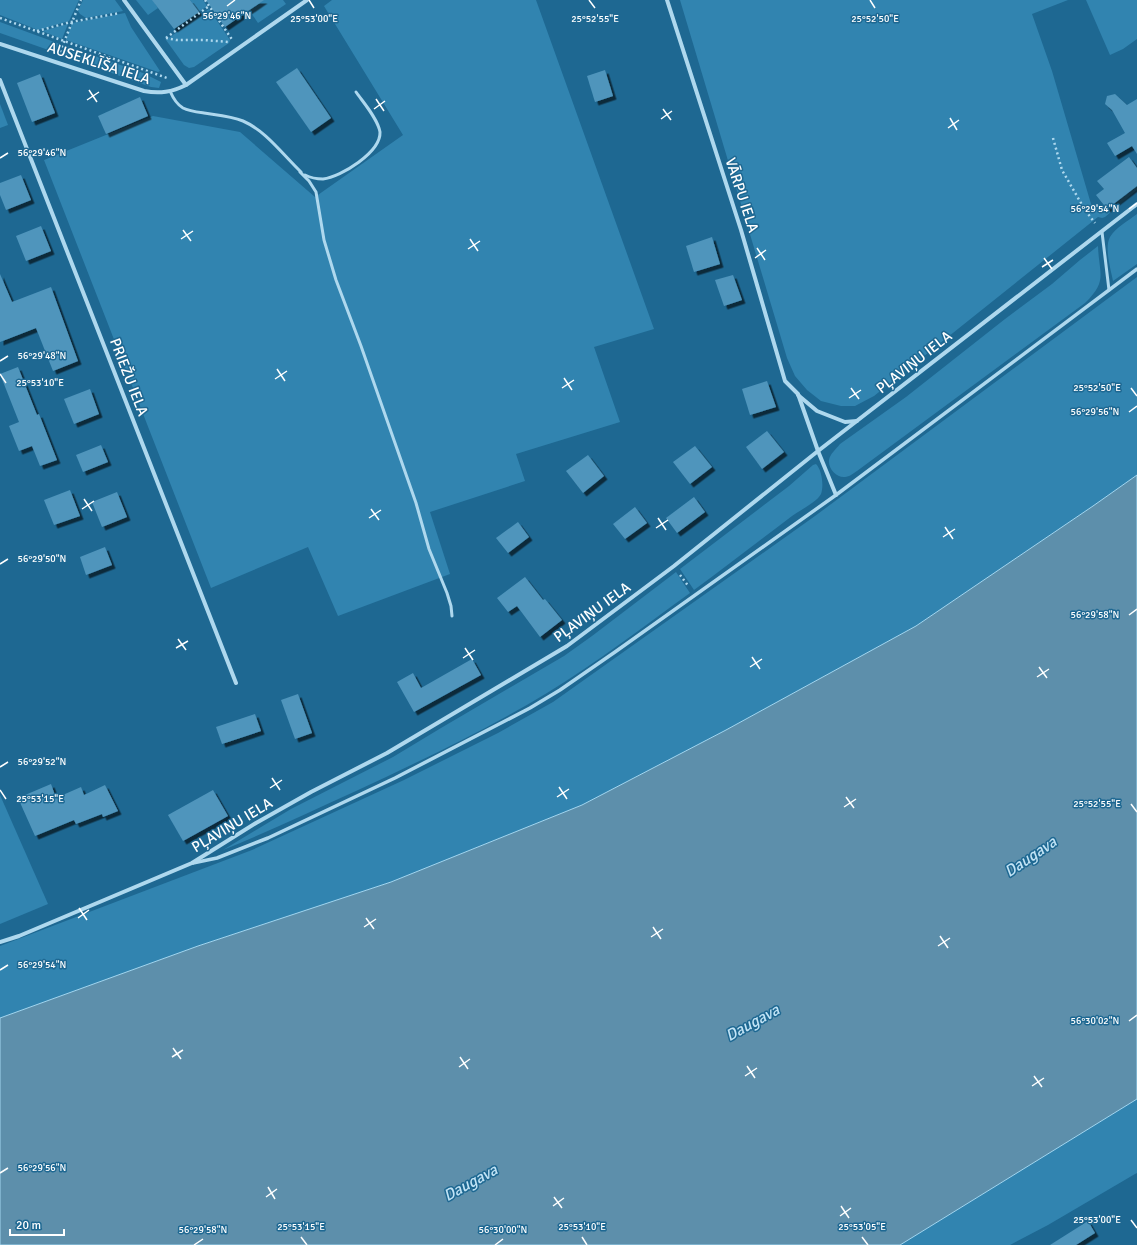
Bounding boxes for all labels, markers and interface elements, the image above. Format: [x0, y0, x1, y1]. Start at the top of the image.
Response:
text: 56°29'46"N [203, 10, 251, 22]
text: 25°53'00"E [290, 13, 338, 25]
text: 25°52'55"E [571, 13, 619, 25]
text: 25°52'50"E [851, 13, 899, 25]
street label: AUSEKLĪŠA IELA [45, 37, 153, 88]
text: 56°29'46"N [18, 147, 66, 159]
street label: VĀRPU IELA [721, 155, 763, 235]
text: 56°29'54"N [1071, 203, 1119, 215]
street label: PĻAVIŅU IELA [873, 327, 956, 398]
street label: PRIEŽU IELA [106, 336, 152, 418]
text: 56°29'48"N [18, 350, 66, 362]
text: 25°53'10"E [16, 377, 64, 389]
text: 25°52'50"E [1073, 382, 1121, 394]
text: 56°29'56"N [1071, 406, 1119, 418]
text: 56°29'50"N [18, 553, 66, 565]
street label: PĻAVIŅU IELA [550, 578, 635, 647]
text: 56°29'58"N [1071, 609, 1119, 621]
text: 56°29'52"N [18, 756, 66, 768]
text: 25°53'15"E [16, 793, 64, 805]
street label: PĻAVIŅU IELA [188, 794, 276, 857]
text: 25°52'55"E [1073, 798, 1121, 810]
water label: Daugava [1001, 832, 1061, 882]
text: 56°29'54"N [18, 959, 66, 971]
water label: Daugava [722, 999, 784, 1046]
text: 56°30'02"N [1071, 1015, 1119, 1027]
water label: Daugava [440, 1159, 502, 1206]
text: 56°29'56"N [18, 1162, 66, 1174]
scale bar [10, 1211, 64, 1237]
text: 25°53'00"E [1073, 1214, 1121, 1226]
text: 20 m [16, 1218, 41, 1233]
text: 25°53'15"E [277, 1221, 325, 1233]
text: 25°53'10"E [558, 1221, 606, 1233]
text: 25°53'05"E [838, 1221, 886, 1233]
text: 56°29'58"N [179, 1224, 227, 1236]
text: 56°30'00"N [479, 1224, 527, 1236]

